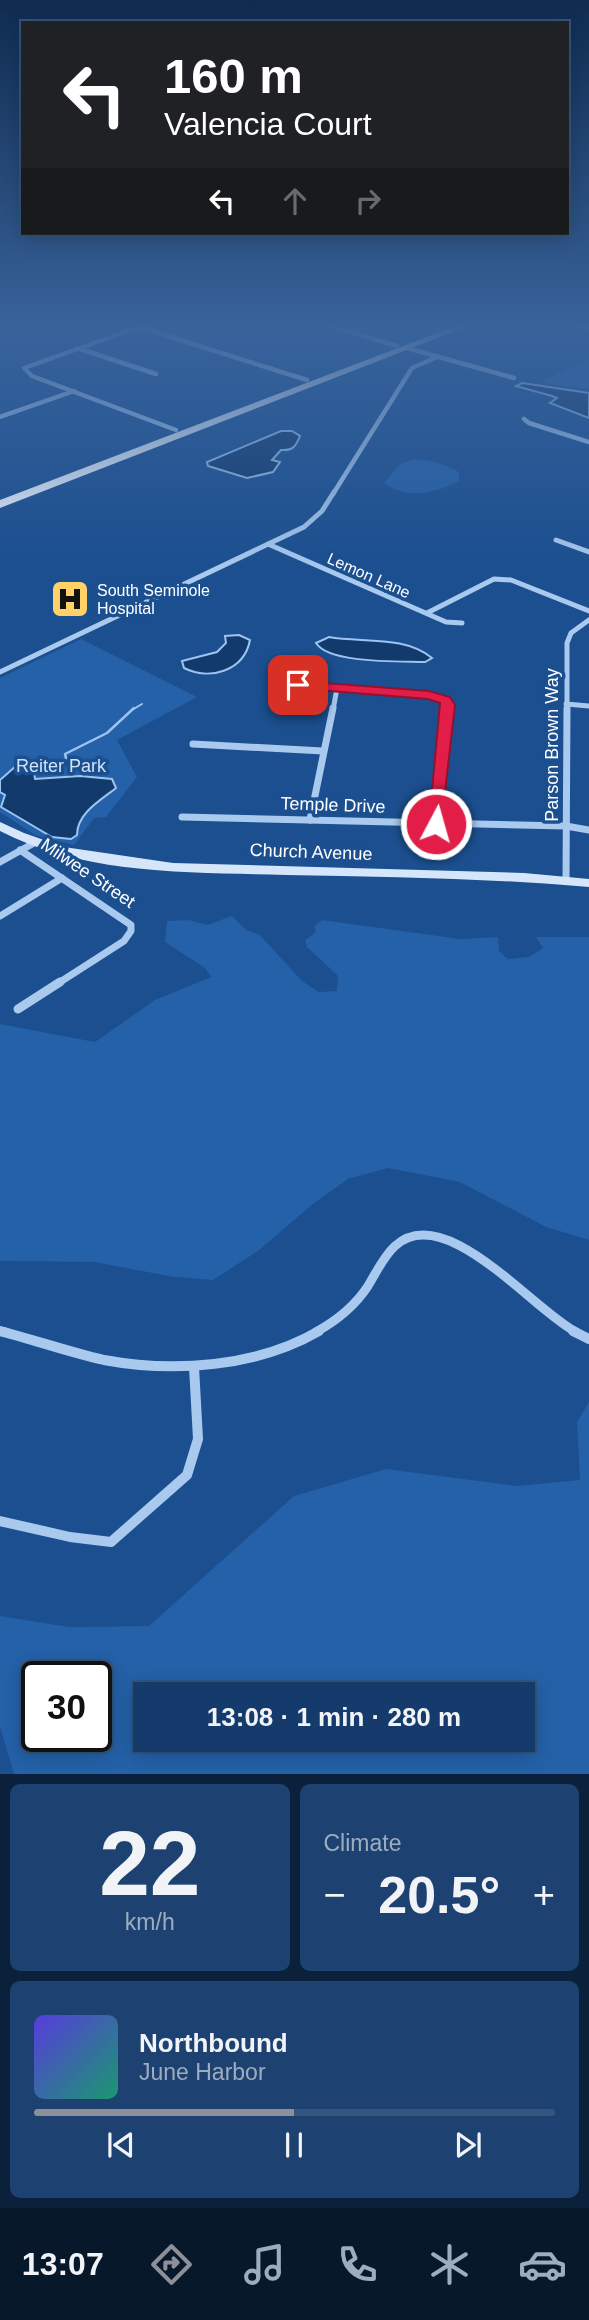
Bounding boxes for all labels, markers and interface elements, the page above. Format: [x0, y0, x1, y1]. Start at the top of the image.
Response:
icon: left [49, 49, 140, 140]
text: 160 m [164, 49, 303, 103]
text: Valencia Court [164, 106, 372, 142]
icon: left [203, 182, 241, 220]
icon: ahead [276, 182, 314, 220]
icon: right [349, 182, 387, 220]
street label: Lemon Lane [325, 550, 413, 601]
hospital icon: South Seminole Hospital [49, 578, 91, 620]
place label: South Seminole Hospital [97, 582, 210, 617]
pin [268, 655, 328, 715]
icon: arrive [279, 666, 317, 704]
street label: Parson Brown Way [542, 668, 562, 822]
park label: Reiter Park [16, 756, 107, 776]
position arrow [399, 787, 473, 861]
street label: Temple Drive [280, 793, 386, 817]
street label: Milwee Street [37, 834, 139, 912]
street label: Church Avenue [249, 840, 373, 864]
speed limit sign: 30 [21, 1661, 112, 1752]
text: 13:08 · 1 min · 280 m [207, 1702, 461, 1732]
text: 22 [99, 1813, 200, 1914]
text: Climate [324, 1830, 401, 1856]
text: 20.5° [378, 1866, 500, 1924]
text: − [324, 1874, 346, 1916]
text: + [533, 1874, 555, 1916]
text: km/h [125, 1909, 175, 1935]
text: Northbound [139, 2028, 288, 2058]
text: June Harbor [139, 2059, 266, 2085]
icon: previous [102, 2126, 140, 2164]
icon: pause [275, 2126, 313, 2164]
icon: next [449, 2126, 487, 2164]
icon: directions [147, 2240, 196, 2289]
icon: music [240, 2240, 289, 2289]
icon: phone [333, 2240, 382, 2289]
icon: climate [425, 2240, 474, 2289]
icon: car [518, 2240, 567, 2289]
text: 13:07 [22, 2246, 104, 2282]

